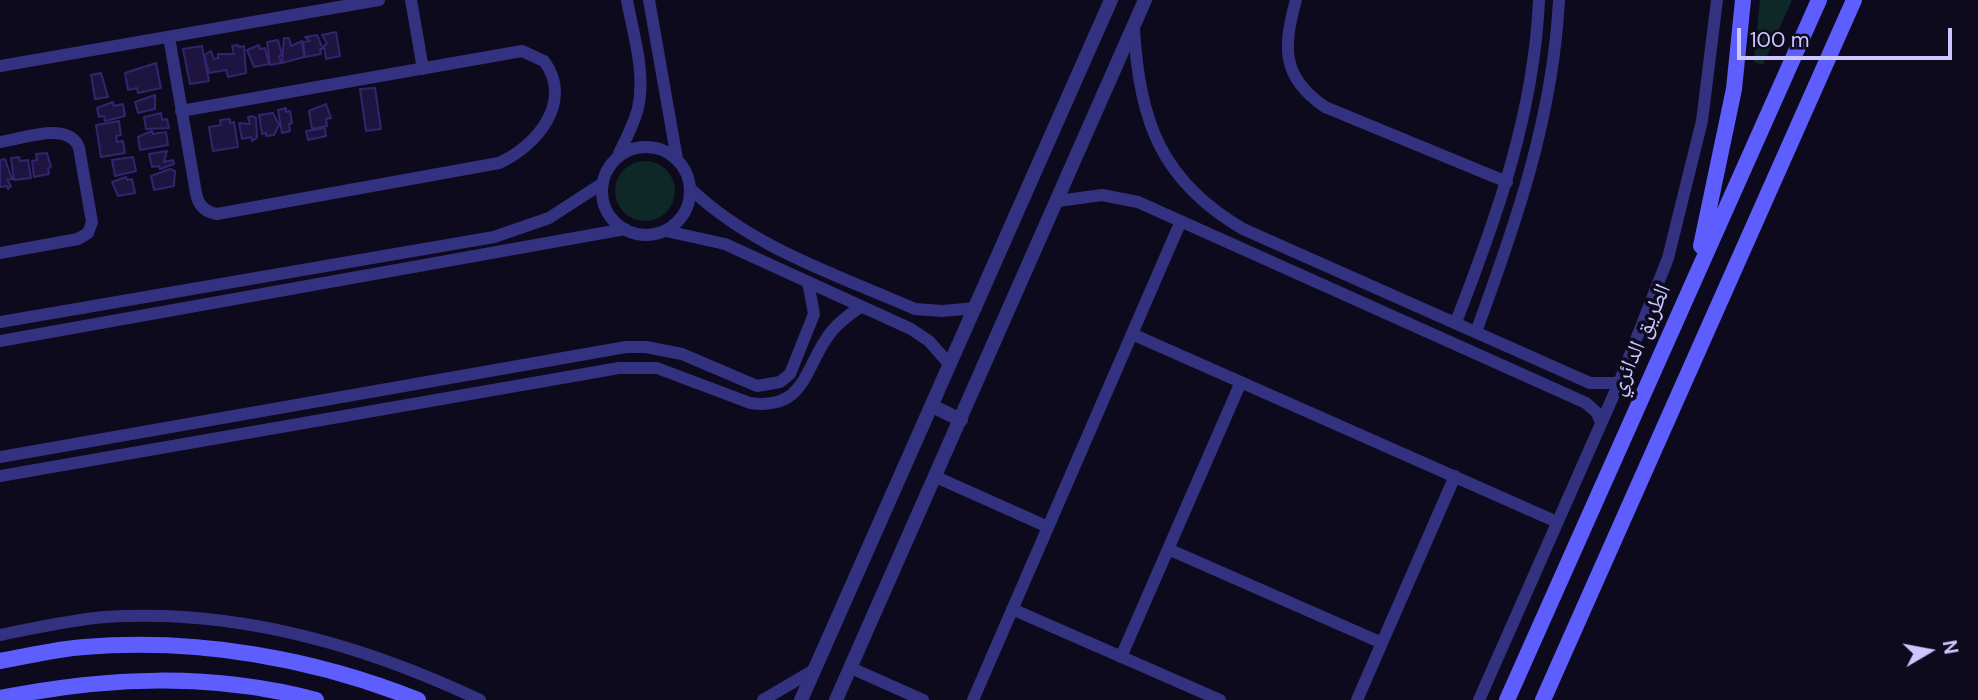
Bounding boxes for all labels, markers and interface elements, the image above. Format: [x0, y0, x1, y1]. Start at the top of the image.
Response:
scale bar [1740, 14, 1955, 58]
text: 100 m [1750, 26, 1810, 54]
street label: الطريق الدائري [1604, 280, 1678, 400]
north arrow [1894, 616, 1964, 686]
text: N [1937, 638, 1964, 656]

